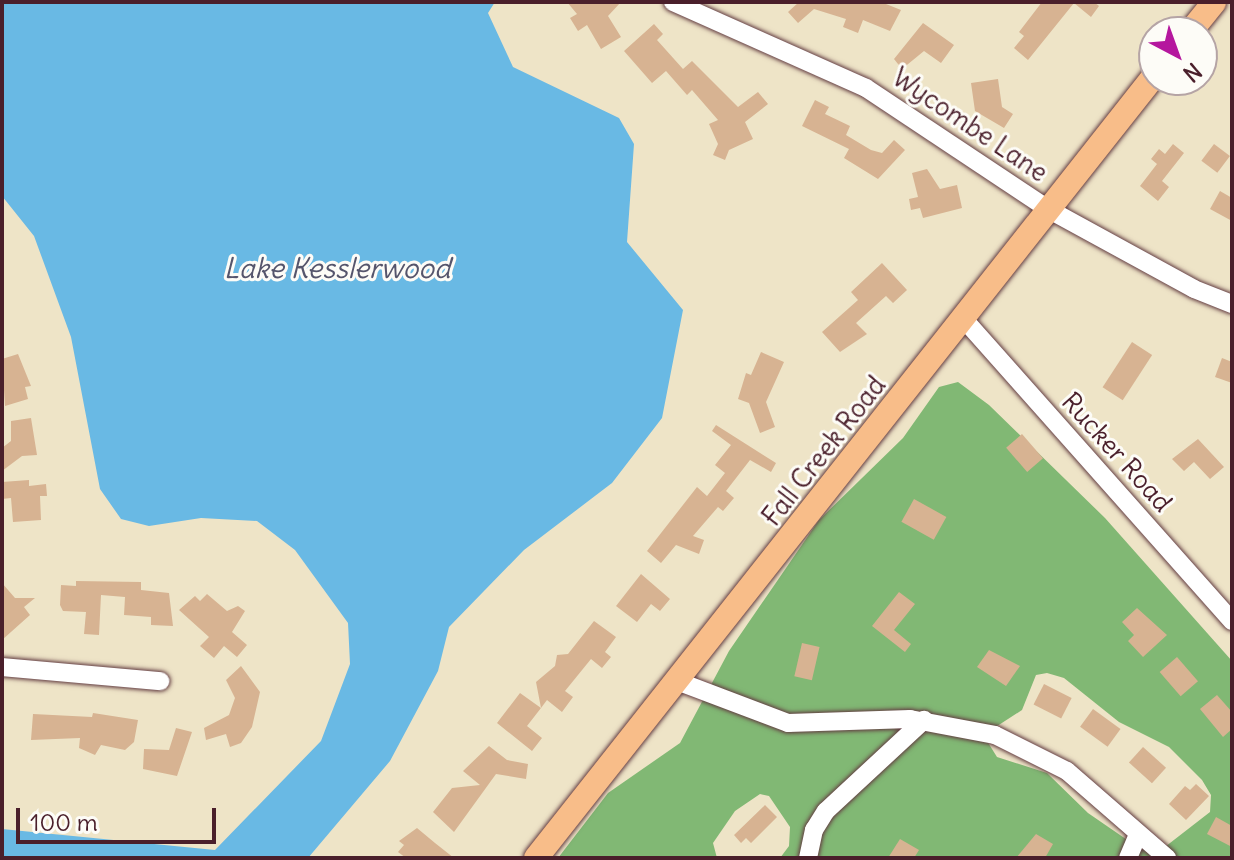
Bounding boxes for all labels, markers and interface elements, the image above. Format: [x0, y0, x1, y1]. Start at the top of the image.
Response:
north arrow [1138, 16, 1218, 96]
text: N [1178, 57, 1207, 88]
street label: Wycombe Lane [886, 62, 1054, 188]
water label: Lake Kesslerwood [224, 251, 450, 285]
street label: Fall Creek Road [756, 370, 892, 532]
street label: Rucker Road [1055, 386, 1179, 518]
scale bar [20, 792, 220, 842]
text: 100 m [30, 807, 98, 837]

